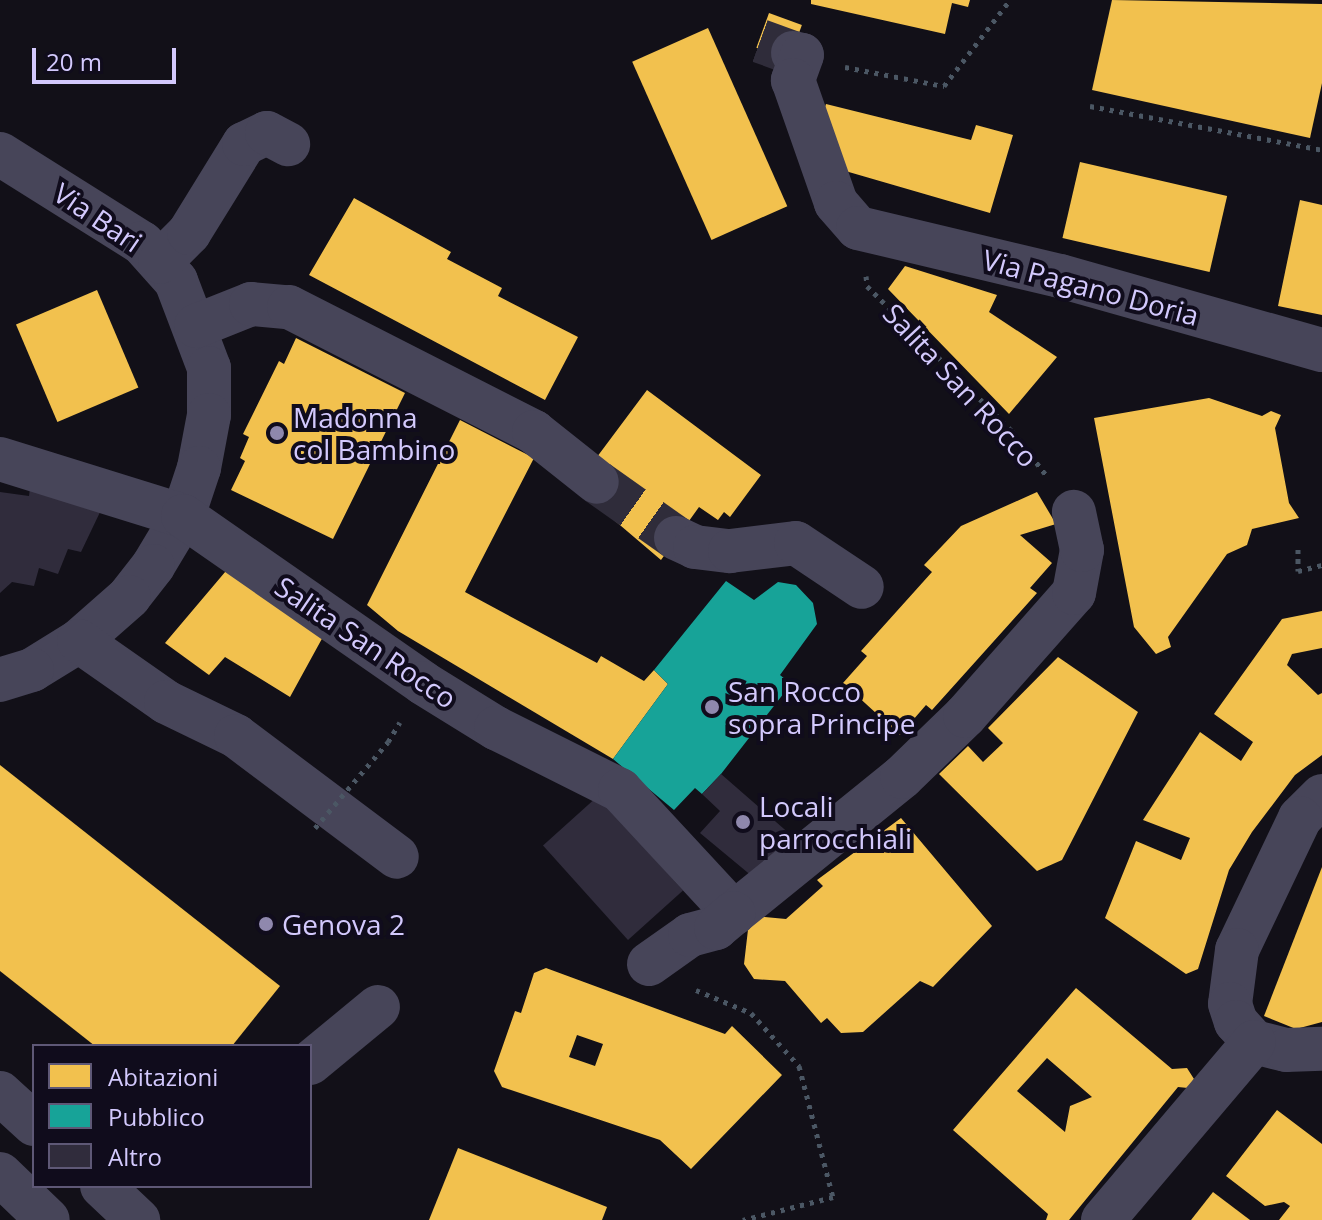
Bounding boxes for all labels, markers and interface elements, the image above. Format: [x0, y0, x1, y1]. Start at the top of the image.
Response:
scale bar [36, 32, 180, 82]
text: 20 m [46, 45, 102, 78]
street label: Via Bari [48, 175, 148, 259]
street label: Via Pagano Doria [979, 242, 1203, 332]
street label: Salita San Rocco [877, 296, 1045, 474]
place label: Madonna col Bambino [293, 400, 455, 466]
marker: Madonna col Bambino [268, 424, 286, 442]
street label: Salita San Rocco [269, 569, 463, 715]
place label: San Rocco sopra Principe [728, 674, 915, 740]
marker: San Rocco sopra Principe [703, 698, 721, 716]
place label: Locali parrocchiali [759, 789, 912, 855]
marker: Locali parrocchiali [734, 813, 752, 831]
place label: Genova 2 [282, 907, 405, 941]
marker: Genova 2 [257, 915, 275, 933]
legend [32, 1044, 312, 1188]
text: Abitazioni [108, 1060, 218, 1093]
text: Pubblico [108, 1100, 205, 1133]
text: Altro [108, 1140, 162, 1173]

